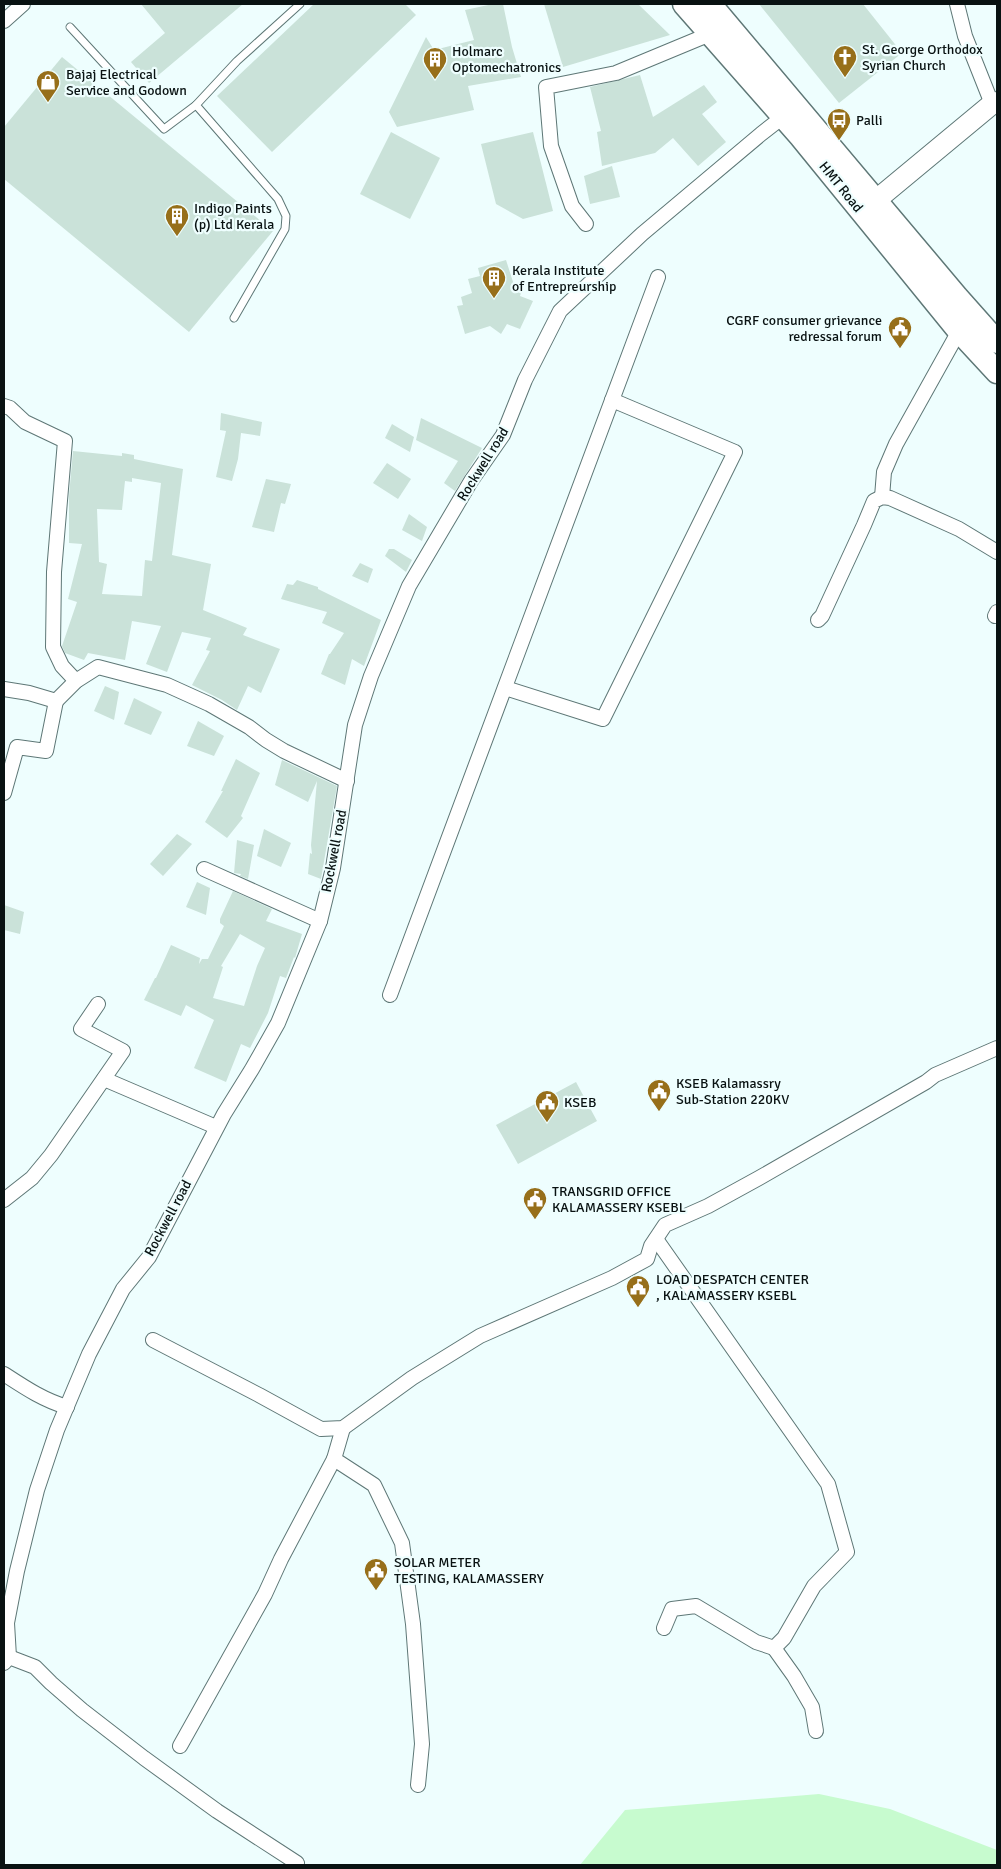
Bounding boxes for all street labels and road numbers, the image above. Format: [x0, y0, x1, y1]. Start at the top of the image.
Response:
street label: HMT Road [815, 158, 867, 216]
street label: Rockwell road [454, 424, 512, 504]
street label: Rockwell road [318, 808, 350, 894]
street label: Rockwell road [141, 1177, 195, 1259]

